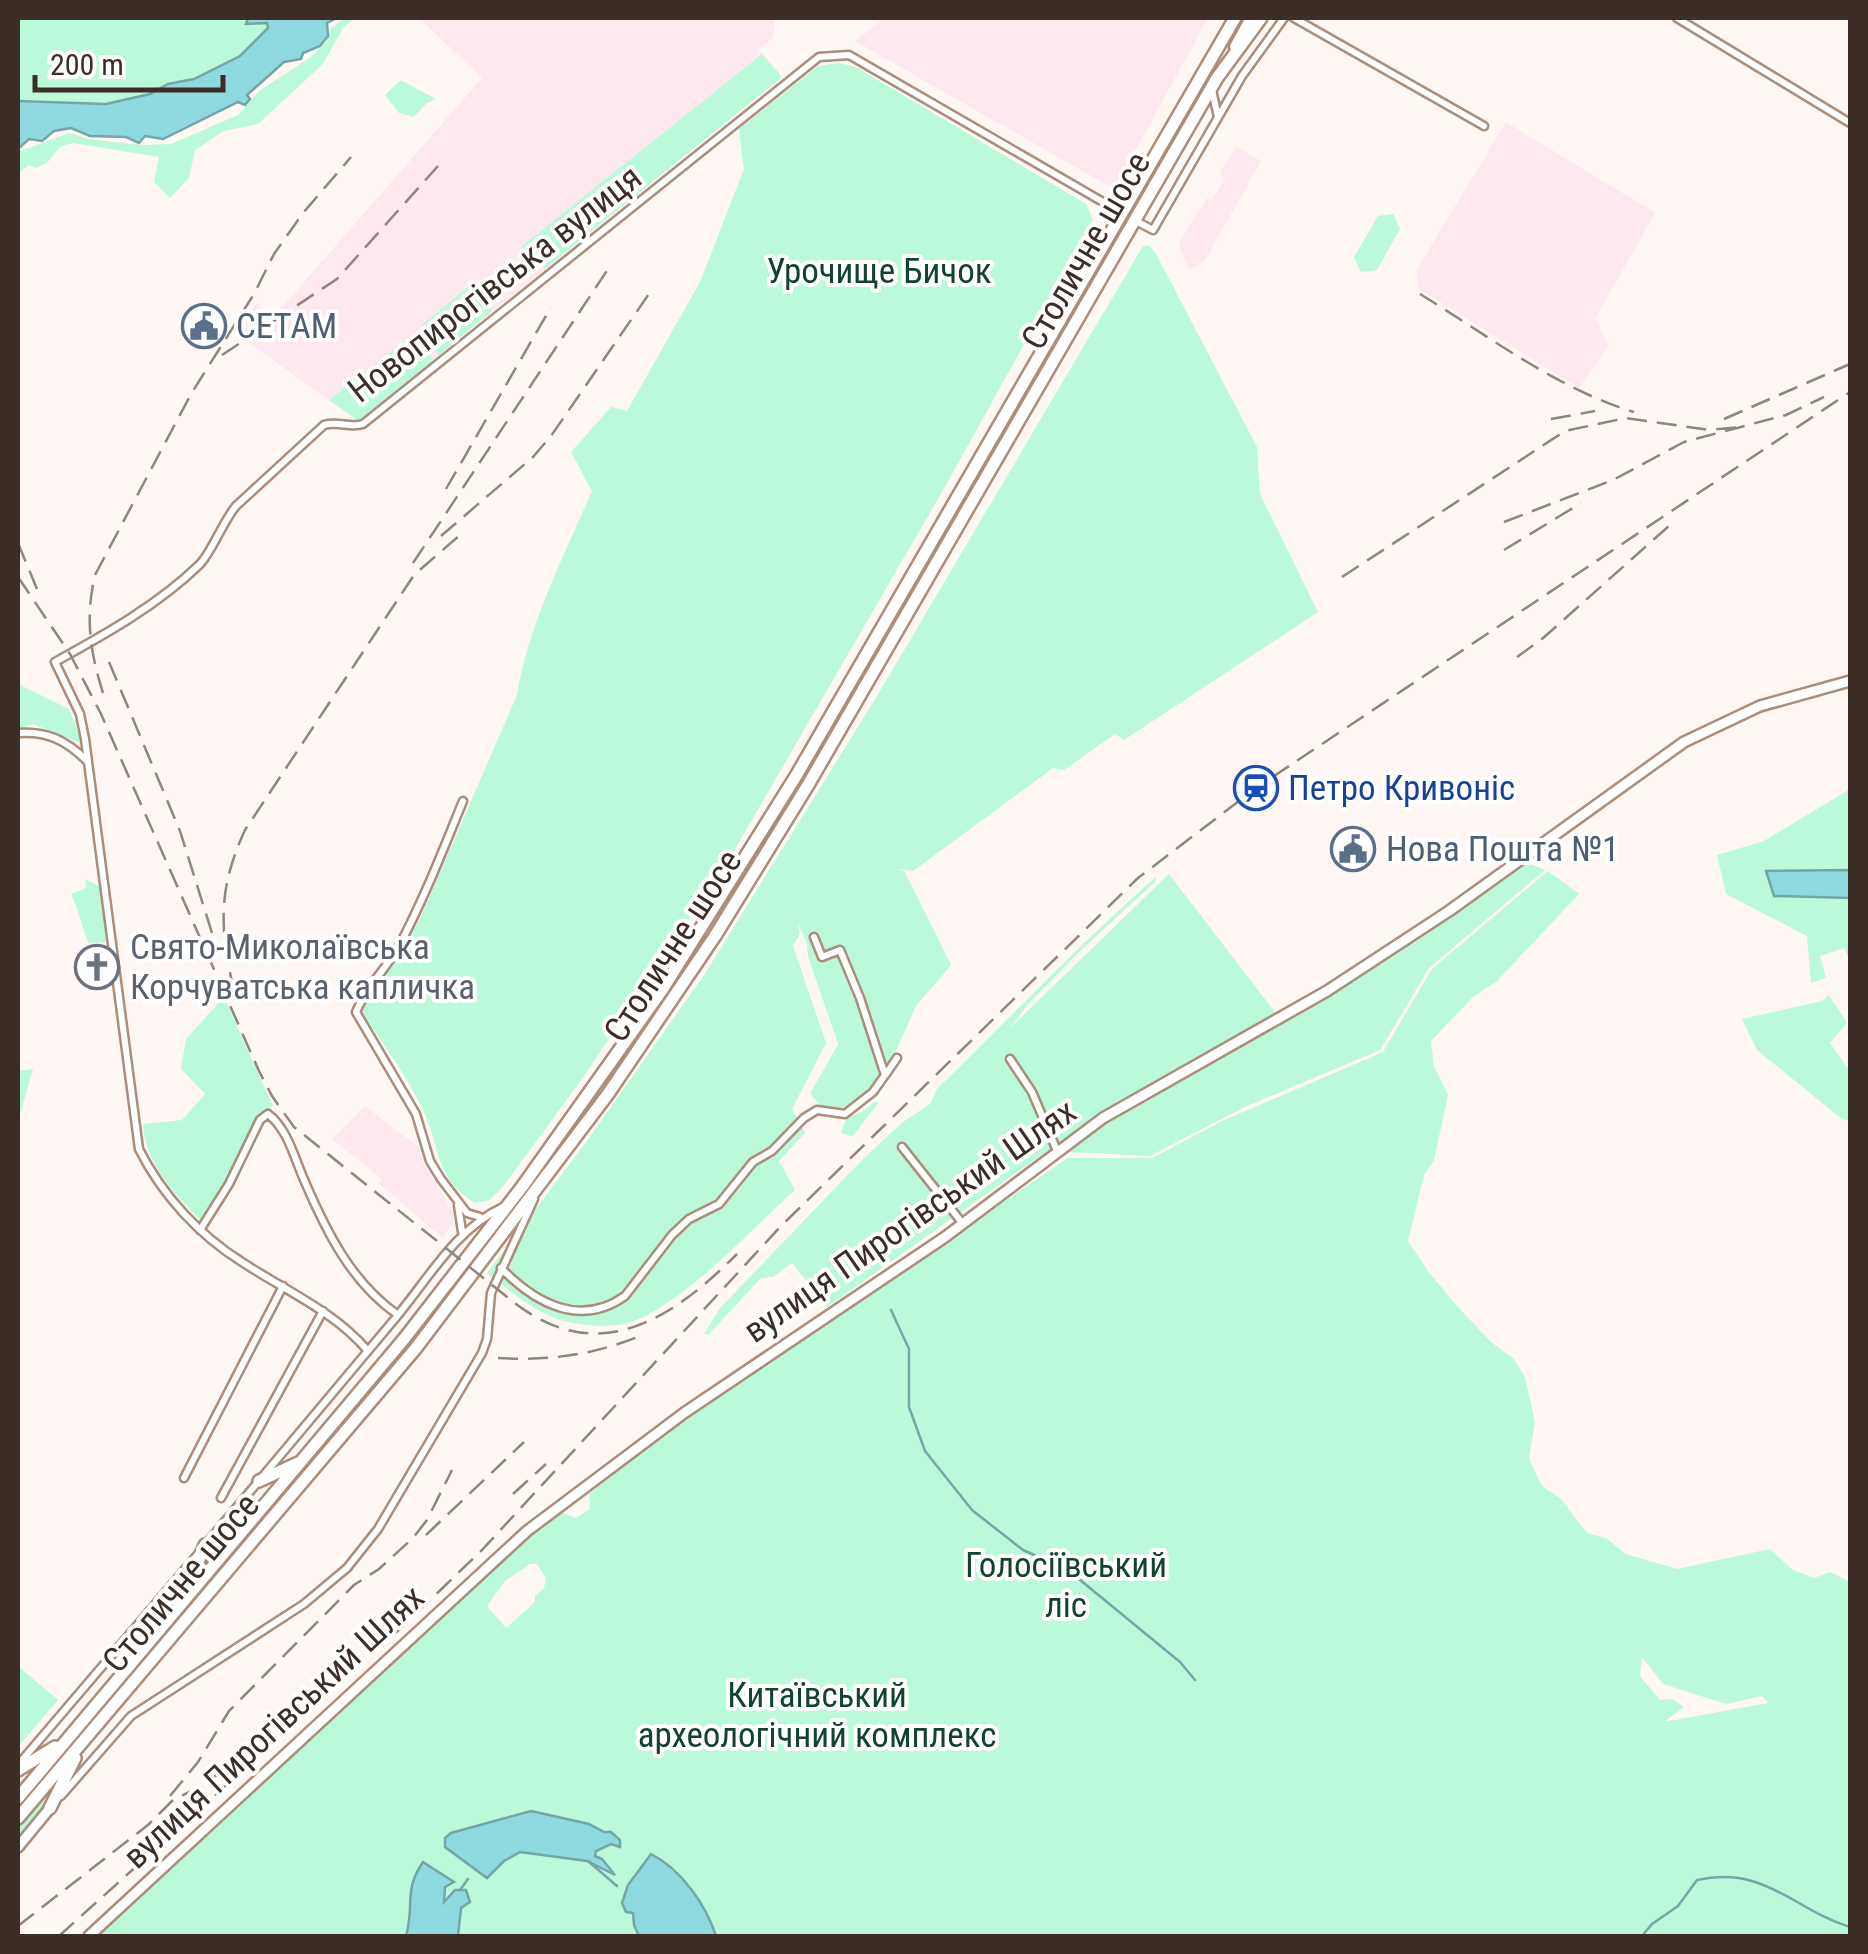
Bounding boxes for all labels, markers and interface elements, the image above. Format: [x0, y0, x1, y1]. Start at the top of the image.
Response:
scale bar [35, 30, 222, 92]
text: 200 m [50, 47, 124, 82]
street label: Столичне шосе [1013, 145, 1159, 357]
street label: Новопирогівська вулиця [340, 157, 650, 411]
park label: Урочище Бичок [766, 251, 992, 292]
public building icon: СЕТАМ [181, 303, 227, 349]
place label: СЕТАМ [236, 306, 337, 347]
station icon: Петро Кривоніс [1233, 765, 1279, 811]
place label: Петро Кривоніс [1288, 768, 1515, 809]
public building icon: Нова Пошта №1 [1330, 826, 1376, 872]
place label: Нова Пошта №1 [1386, 829, 1619, 870]
street label: Столичне шосе [596, 842, 750, 1050]
place label: Свято-Миколаївська Корчуватська капличка [130, 927, 475, 1008]
church icon: Свято-Миколаївська Корчуватська капличка [74, 944, 120, 990]
street label: вулиця Пирогівський Шлях [736, 1091, 1084, 1351]
street label: Столичне шосе [94, 1485, 268, 1681]
park label: Голосіївський ліс [965, 1545, 1167, 1626]
street label: вулиця Пирогівський Шлях [115, 1577, 433, 1877]
park label: Китаївський археологічний комплекс [638, 1675, 996, 1756]

